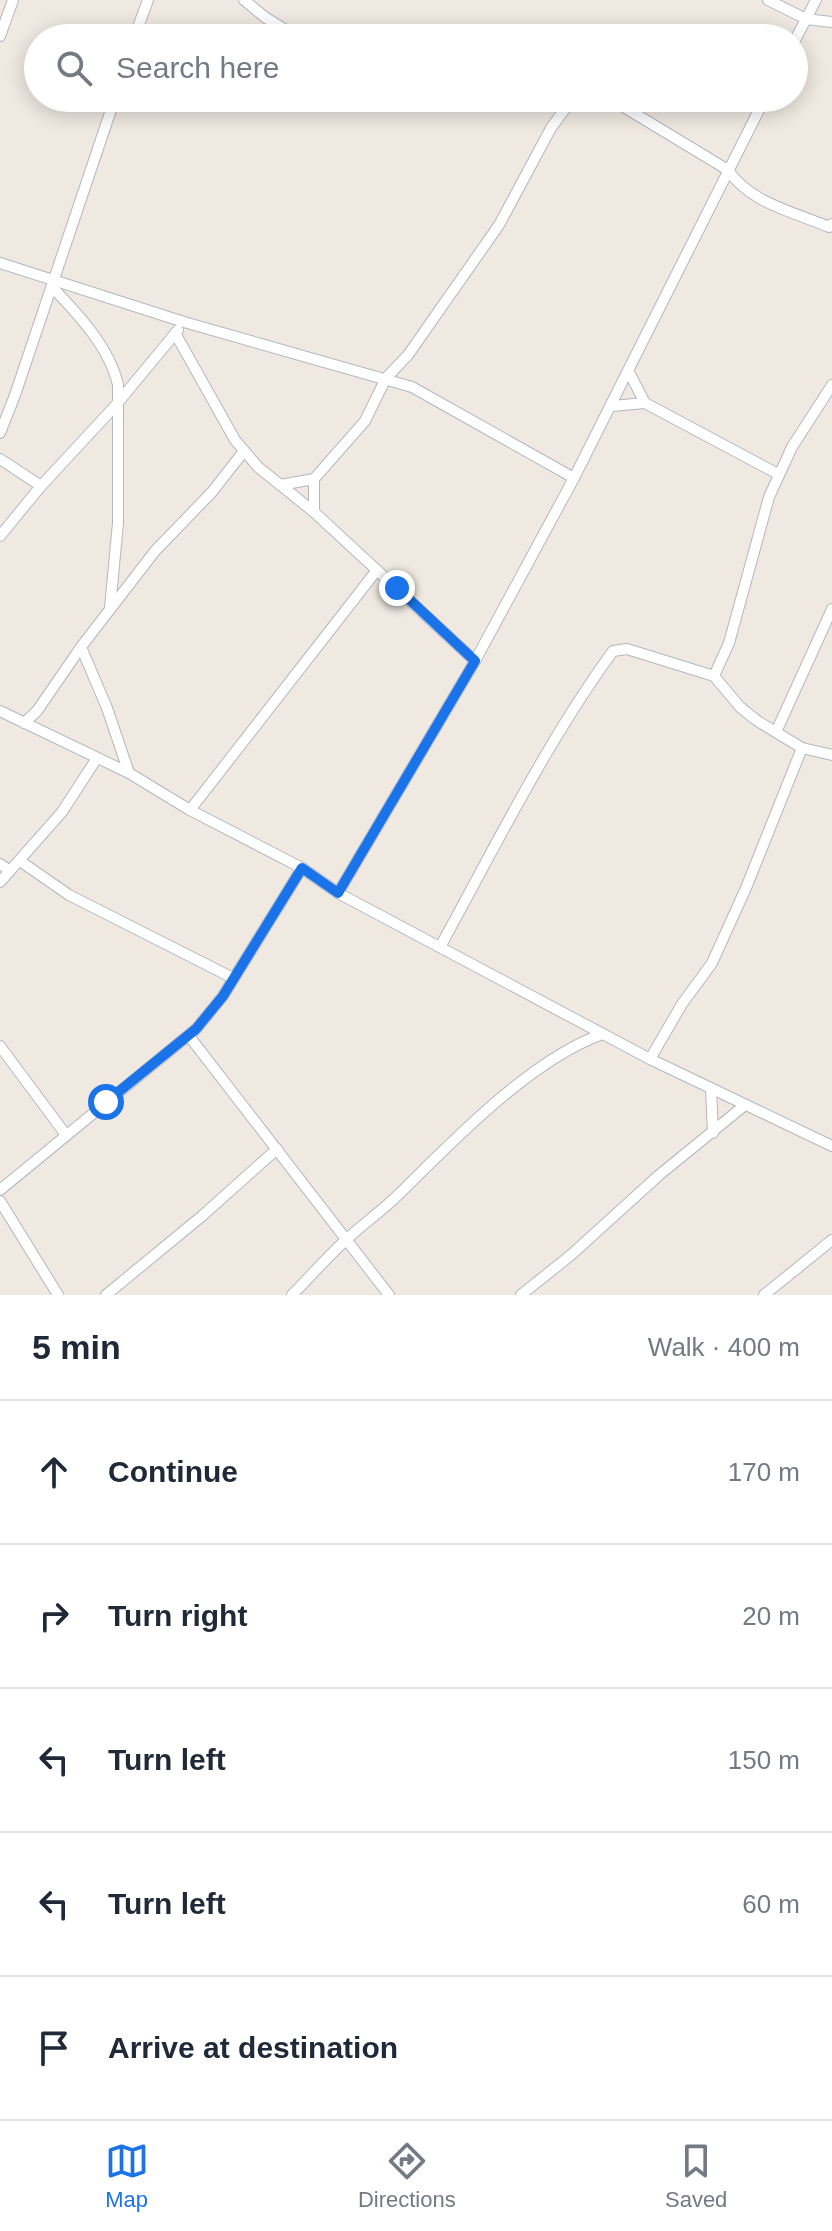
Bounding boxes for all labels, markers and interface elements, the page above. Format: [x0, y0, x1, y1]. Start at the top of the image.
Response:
search box [24, 24, 808, 112]
icon: search [52, 46, 96, 90]
text: Search here [116, 51, 279, 84]
route end [379, 570, 415, 606]
route start [88, 1084, 124, 1120]
text: 5 min [32, 1328, 121, 1366]
text: Walk · 400 m [648, 1332, 800, 1362]
icon: ahead [32, 1450, 76, 1494]
text: Continue [108, 1455, 238, 1488]
text: 170 m [728, 1457, 800, 1487]
icon: right [32, 1594, 76, 1638]
text: Turn right [108, 1599, 247, 1632]
text: 20 m [742, 1601, 800, 1631]
icon: left [32, 1738, 76, 1782]
text: Turn left [108, 1743, 226, 1776]
text: 150 m [728, 1745, 800, 1775]
icon: left [32, 1882, 76, 1926]
text: Turn left [108, 1887, 226, 1920]
text: 60 m [742, 1889, 800, 1919]
icon: arrive [32, 2026, 76, 2070]
text: Arrive at destination [108, 2031, 398, 2064]
tab: Map [105, 2139, 149, 2213]
tab: Directions [358, 2139, 456, 2213]
tab: Saved [665, 2139, 727, 2213]

